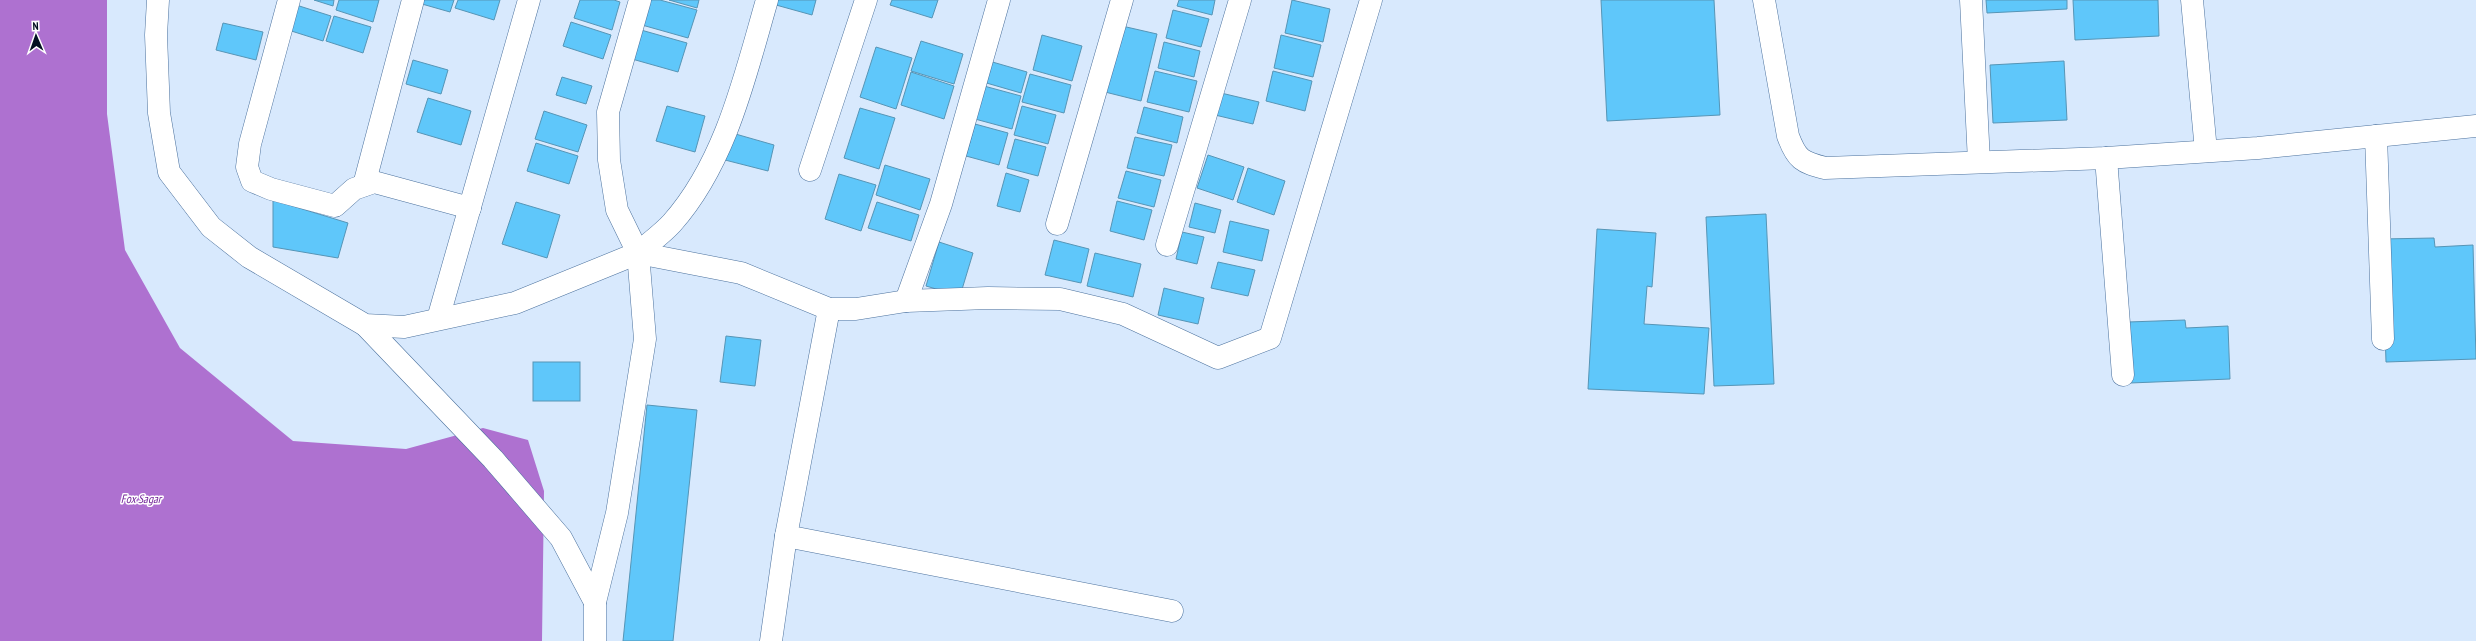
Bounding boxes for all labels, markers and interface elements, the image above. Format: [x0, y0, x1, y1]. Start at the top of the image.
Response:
north arrow [16, 16, 56, 56]
text: N [32, 19, 39, 33]
water label: Fox Sagar [121, 491, 163, 506]

